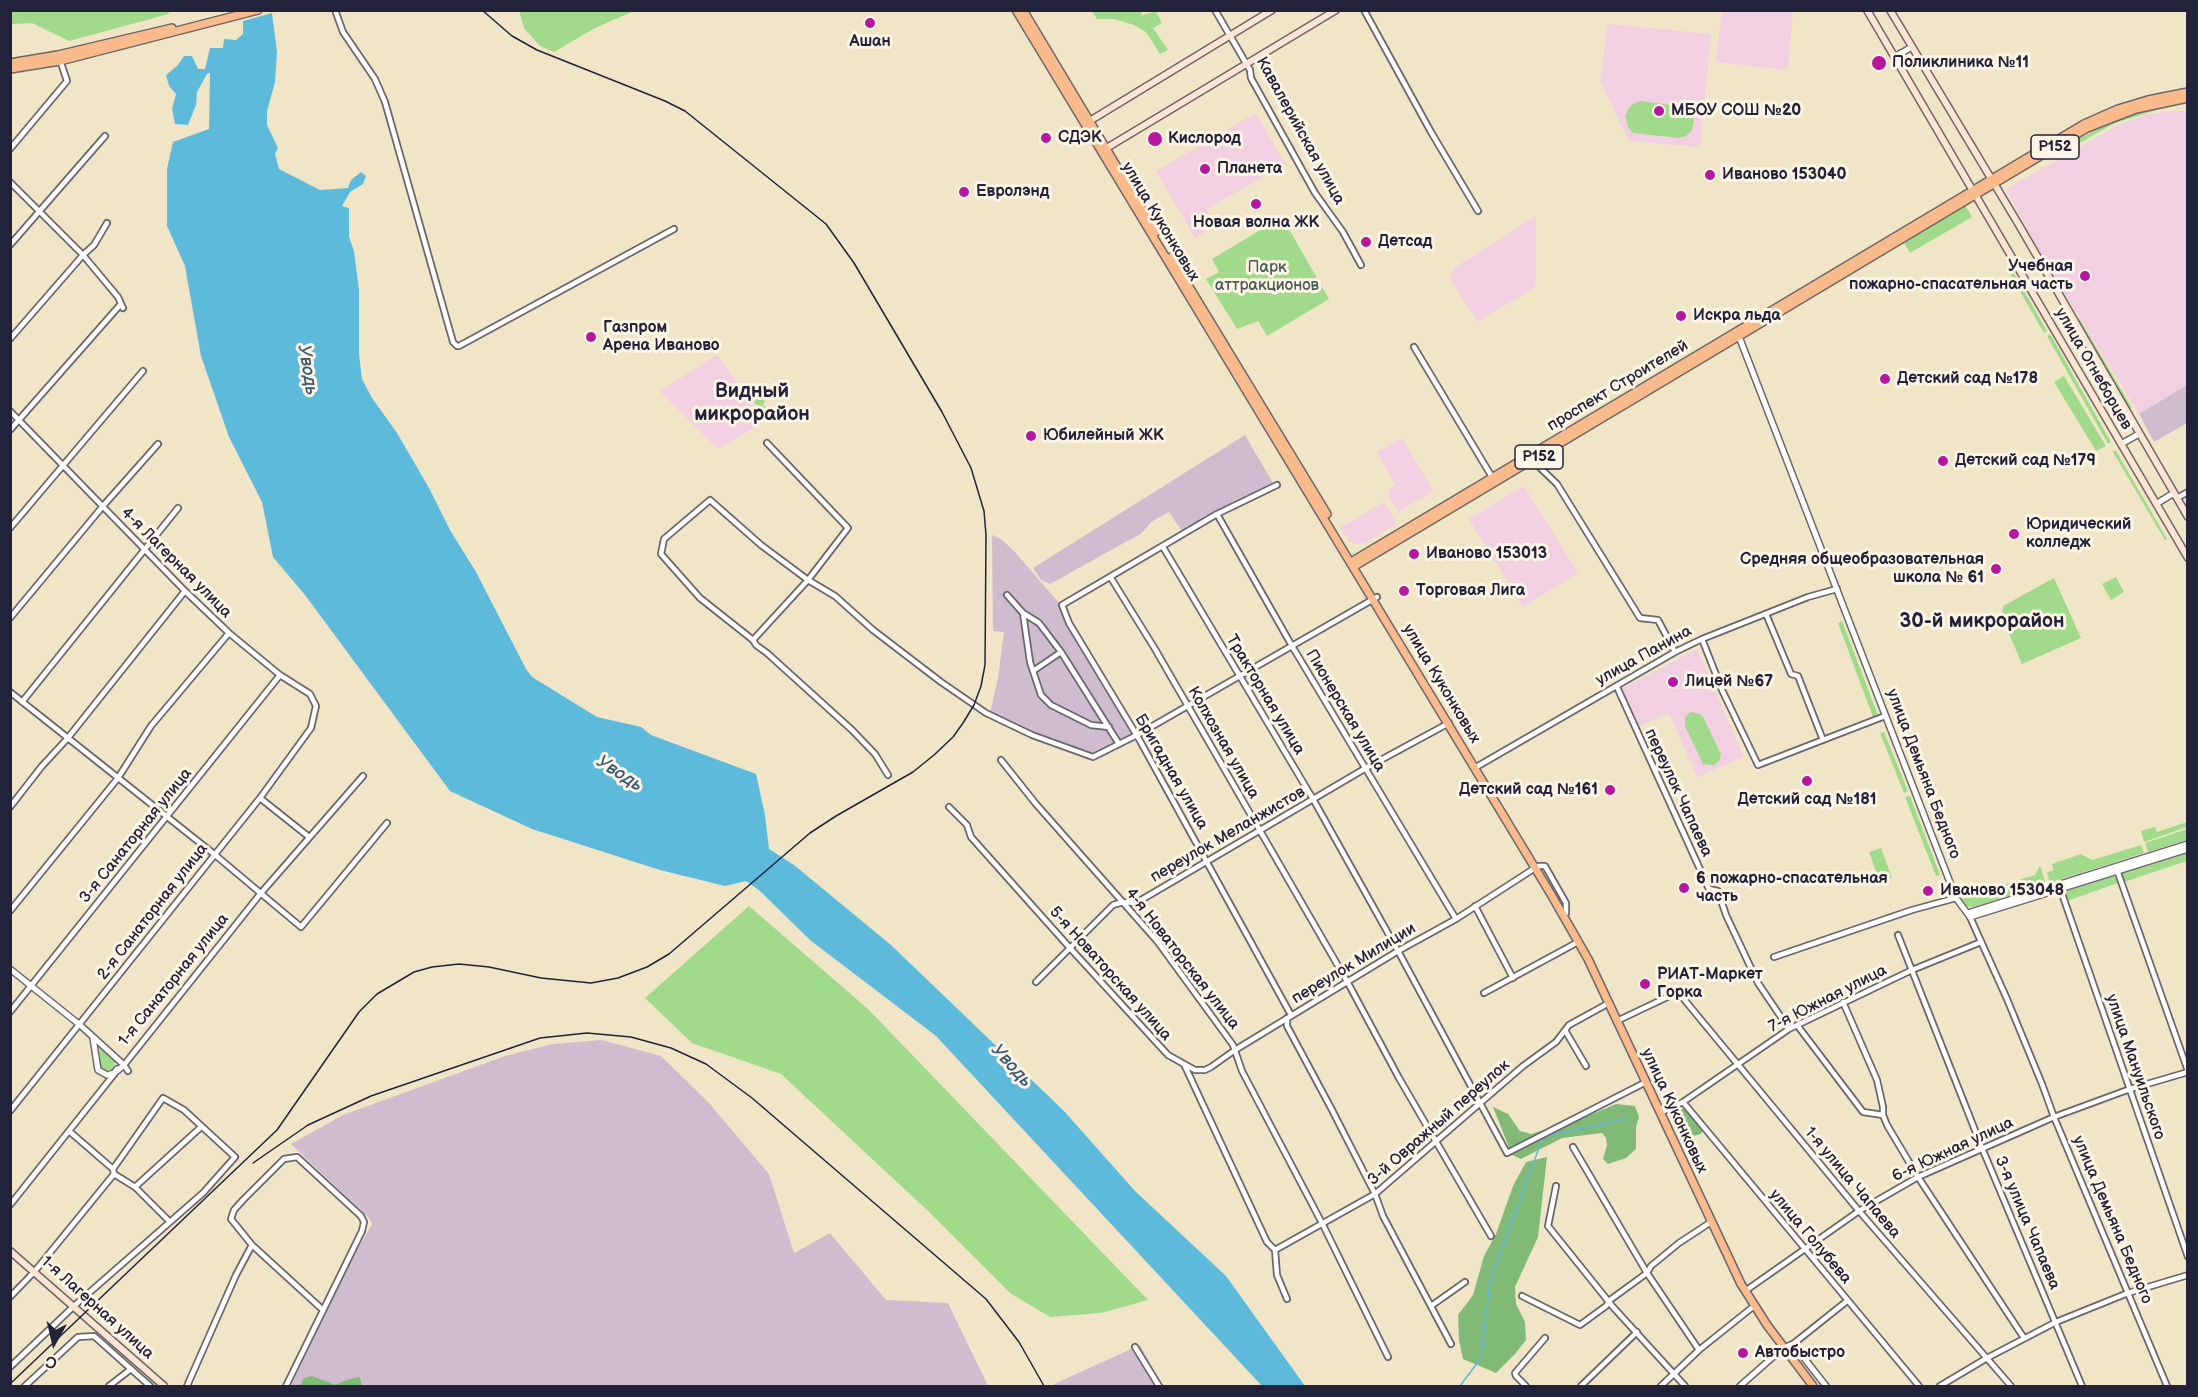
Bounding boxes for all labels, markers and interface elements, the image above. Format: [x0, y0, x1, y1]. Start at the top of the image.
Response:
marker: Ашан [863, 16, 877, 30]
place label: Ашан [849, 32, 891, 52]
place label: Поликлиника №11 [1892, 53, 2029, 73]
street label: Кавалерийская улица [1251, 54, 1349, 208]
marker: Поликлиника №11 [1870, 54, 1888, 72]
place label: МБОУ СОШ №20 [1671, 101, 1801, 121]
marker: МБОУ СОШ №20 [1652, 104, 1666, 118]
place label: СДЭК [1058, 128, 1102, 148]
place label: Кислород [1168, 129, 1241, 149]
marker: Кислород [1146, 130, 1164, 148]
marker: СДЭК [1039, 131, 1053, 145]
road number: Р152 [2031, 135, 2079, 159]
street label: улица Куконковых [1117, 159, 1203, 285]
place label: Планета [1217, 159, 1282, 179]
marker: Планета [1198, 162, 1212, 176]
place label: Иваново 153040 [1722, 165, 1846, 185]
marker: Иваново 153040 [1703, 168, 1717, 182]
place label: Евролэнд [976, 182, 1049, 202]
marker: Евролэнд [957, 185, 971, 199]
marker: Новая волна ЖК [1249, 197, 1263, 211]
place label: Новая волна ЖК [1193, 213, 1319, 233]
place label: Детсад [1378, 232, 1432, 252]
marker: Детсад [1359, 235, 1373, 249]
place label: Учебная пожарно-спасательная часть [1849, 257, 2073, 295]
park label: Парк аттракционов [1215, 258, 1319, 296]
marker: Учебная пожарно-спасательная часть [2078, 269, 2092, 283]
street label: улица Огнеборцев [2050, 305, 2136, 433]
place label: Искра льда [1693, 306, 1780, 326]
marker: Искра льда [1674, 309, 1688, 323]
place label: Газпром Арена Иваново [603, 318, 720, 356]
marker: Газпром Арена Иваново [584, 330, 598, 344]
street label: проспект Строителей [1544, 336, 1692, 436]
water label: Уводь [292, 343, 322, 397]
place label: Детский сад №178 [1897, 369, 2038, 389]
marker: Детский сад №178 [1878, 372, 1892, 386]
district label: Видный микрорайон [694, 380, 810, 427]
place label: Юбилейный ЖК [1043, 426, 1164, 446]
marker: Юбилейный ЖК [1024, 429, 1038, 443]
road number: Р152 [1515, 445, 1563, 469]
place label: Детский сад №179 [1955, 451, 2096, 471]
marker: Детский сад №179 [1936, 454, 1950, 468]
street label: 4-я Лагерная улица [117, 504, 235, 622]
place label: Юридический колледж [2026, 515, 2131, 553]
marker: Юридический колледж [2007, 527, 2021, 541]
place label: Иваново 153013 [1426, 544, 1547, 564]
marker: Иваново 153013 [1407, 547, 1421, 561]
place label: Средняя общеобразовательная школа № 61 [1740, 550, 1984, 588]
marker: Средняя общеобразовательная школа № 61 [1989, 562, 2003, 576]
place label: Торговая Лига [1416, 581, 1525, 601]
marker: Торговая Лига [1397, 584, 1411, 598]
district label: 30-й микрорайон [1900, 610, 2064, 634]
street label: улица Куконковых [1398, 621, 1484, 747]
street label: улица Панина [1593, 622, 1695, 690]
street label: Тракторная улица [1222, 631, 1308, 759]
street label: Пионерская улица [1301, 646, 1389, 776]
place label: Лицей №67 [1685, 672, 1773, 692]
marker: Лицей №67 [1666, 675, 1680, 689]
street label: Колхозная улица [1183, 683, 1263, 803]
street label: улица Демьяна Бедного [1882, 686, 1964, 862]
street label: Бригадная улица [1130, 711, 1212, 833]
street label: переулок Чапаева [1640, 726, 1716, 860]
water label: Уводь [592, 751, 646, 797]
street label: 3-я Санаторная улица [76, 765, 196, 907]
marker: Детский сад №181 [1800, 774, 1814, 788]
place label: Детский сад №161 [1459, 780, 1598, 800]
street label: переулок Меланжистов [1147, 783, 1309, 887]
marker: Детский сад №161 [1603, 783, 1617, 797]
place label: Детский сад №181 [1738, 790, 1876, 810]
street label: 2-я Санаторная улица [94, 840, 212, 984]
place label: 6 пожарно-спасательная часть [1696, 869, 1888, 907]
marker: 6 пожарно-спасательная часть [1677, 881, 1691, 895]
place label: Иваново 153048 [1940, 881, 2064, 901]
street label: 4-я Новаторская улица [1121, 884, 1243, 1034]
marker: Иваново 153048 [1921, 884, 1935, 898]
street label: 5-я Новаторская улица [1045, 903, 1175, 1045]
street label: 1-я Санаторная улица [115, 910, 233, 1050]
street label: переулок Милиции [1288, 919, 1420, 1009]
street label: 7-я Южная улица [1766, 961, 1890, 1037]
place label: РИАТ-Маркет Горка [1657, 965, 1763, 1003]
marker: РИАТ-Маркет Горка [1638, 977, 1652, 991]
street label: улица Мануильского [2101, 992, 2169, 1142]
water label: Уводь [986, 1040, 1036, 1092]
street label: улица Куконковых [1637, 1045, 1711, 1177]
street label: 3-й Овражный переулок [1364, 1056, 1514, 1190]
street label: 6-я Южная улица [1889, 1113, 2017, 1187]
street label: 1-я улица Чапаева [1800, 1123, 1904, 1243]
street label: улица Демьяна Бедного [2068, 1133, 2156, 1307]
street label: 3-я улица Чапаева [1990, 1153, 2064, 1293]
street label: улица Голубева [1765, 1186, 1855, 1288]
street label: 1-я Лагерная улица [37, 1252, 157, 1364]
north arrow [24, 1313, 84, 1373]
place label: Автобыстро [1755, 1343, 1845, 1363]
marker: Автобыстро [1736, 1346, 1750, 1360]
text: С [45, 1351, 58, 1372]

